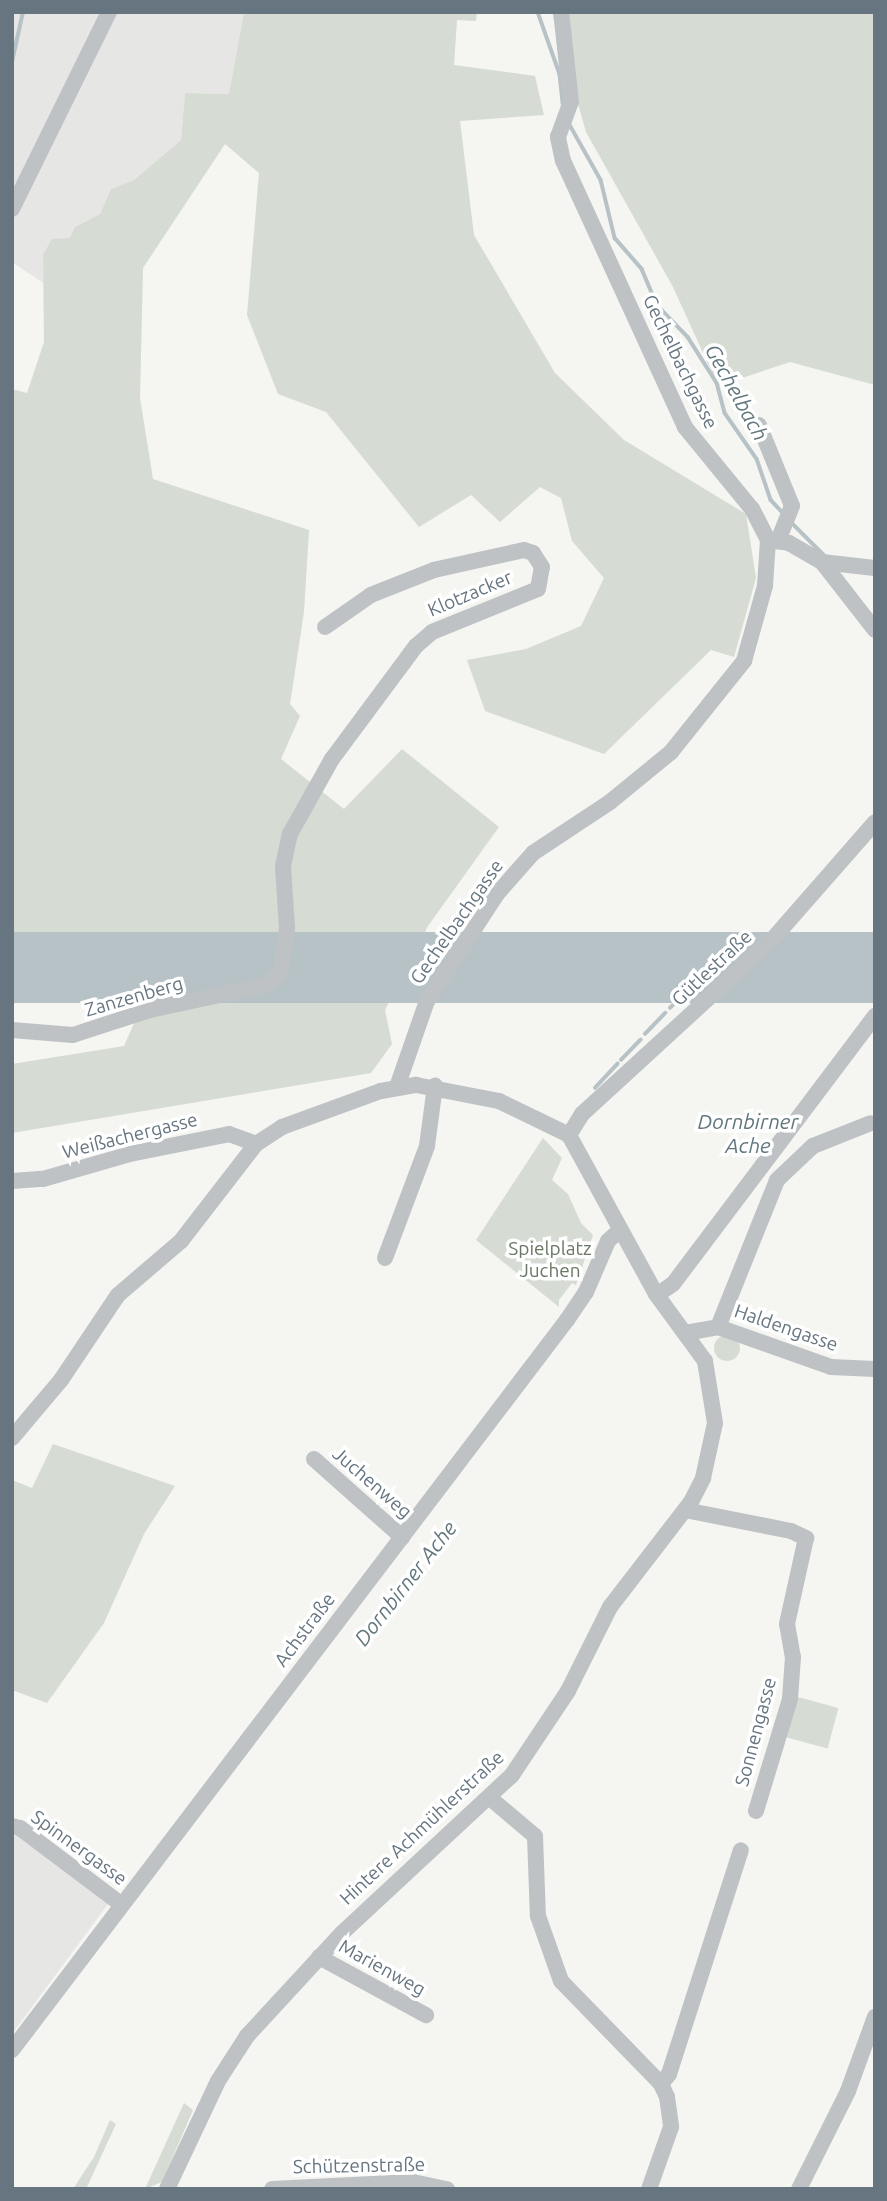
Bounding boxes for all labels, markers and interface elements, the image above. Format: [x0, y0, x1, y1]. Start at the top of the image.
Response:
street label: Gechelbachgasse [638, 291, 722, 433]
water label: Gechelbach [700, 339, 774, 445]
street label: Klotzacker [424, 566, 516, 622]
street label: Gechelbachgasse [406, 855, 508, 989]
street label: Gütlestraße [667, 925, 757, 1011]
street label: Zanzenberg [82, 972, 186, 1022]
street label: Weißachergasse [60, 1108, 200, 1164]
water label: Dornbirner Ache [698, 1108, 798, 1158]
park label: Spielplatz Juchen [508, 1238, 592, 1282]
street label: Haldengasse [731, 1300, 841, 1356]
street label: Juchenweg [328, 1442, 416, 1524]
water label: Dornbirner Ache [349, 1516, 461, 1650]
street label: Achstraße [270, 1589, 340, 1671]
street label: Sonnengasse [731, 1675, 781, 1789]
street label: Hintere Achmühlerstraße [335, 1746, 509, 1910]
street label: Spinnergasse [27, 1806, 131, 1890]
street label: Marienweg [335, 1935, 429, 2001]
street label: Schützenstraße [293, 2153, 425, 2179]

